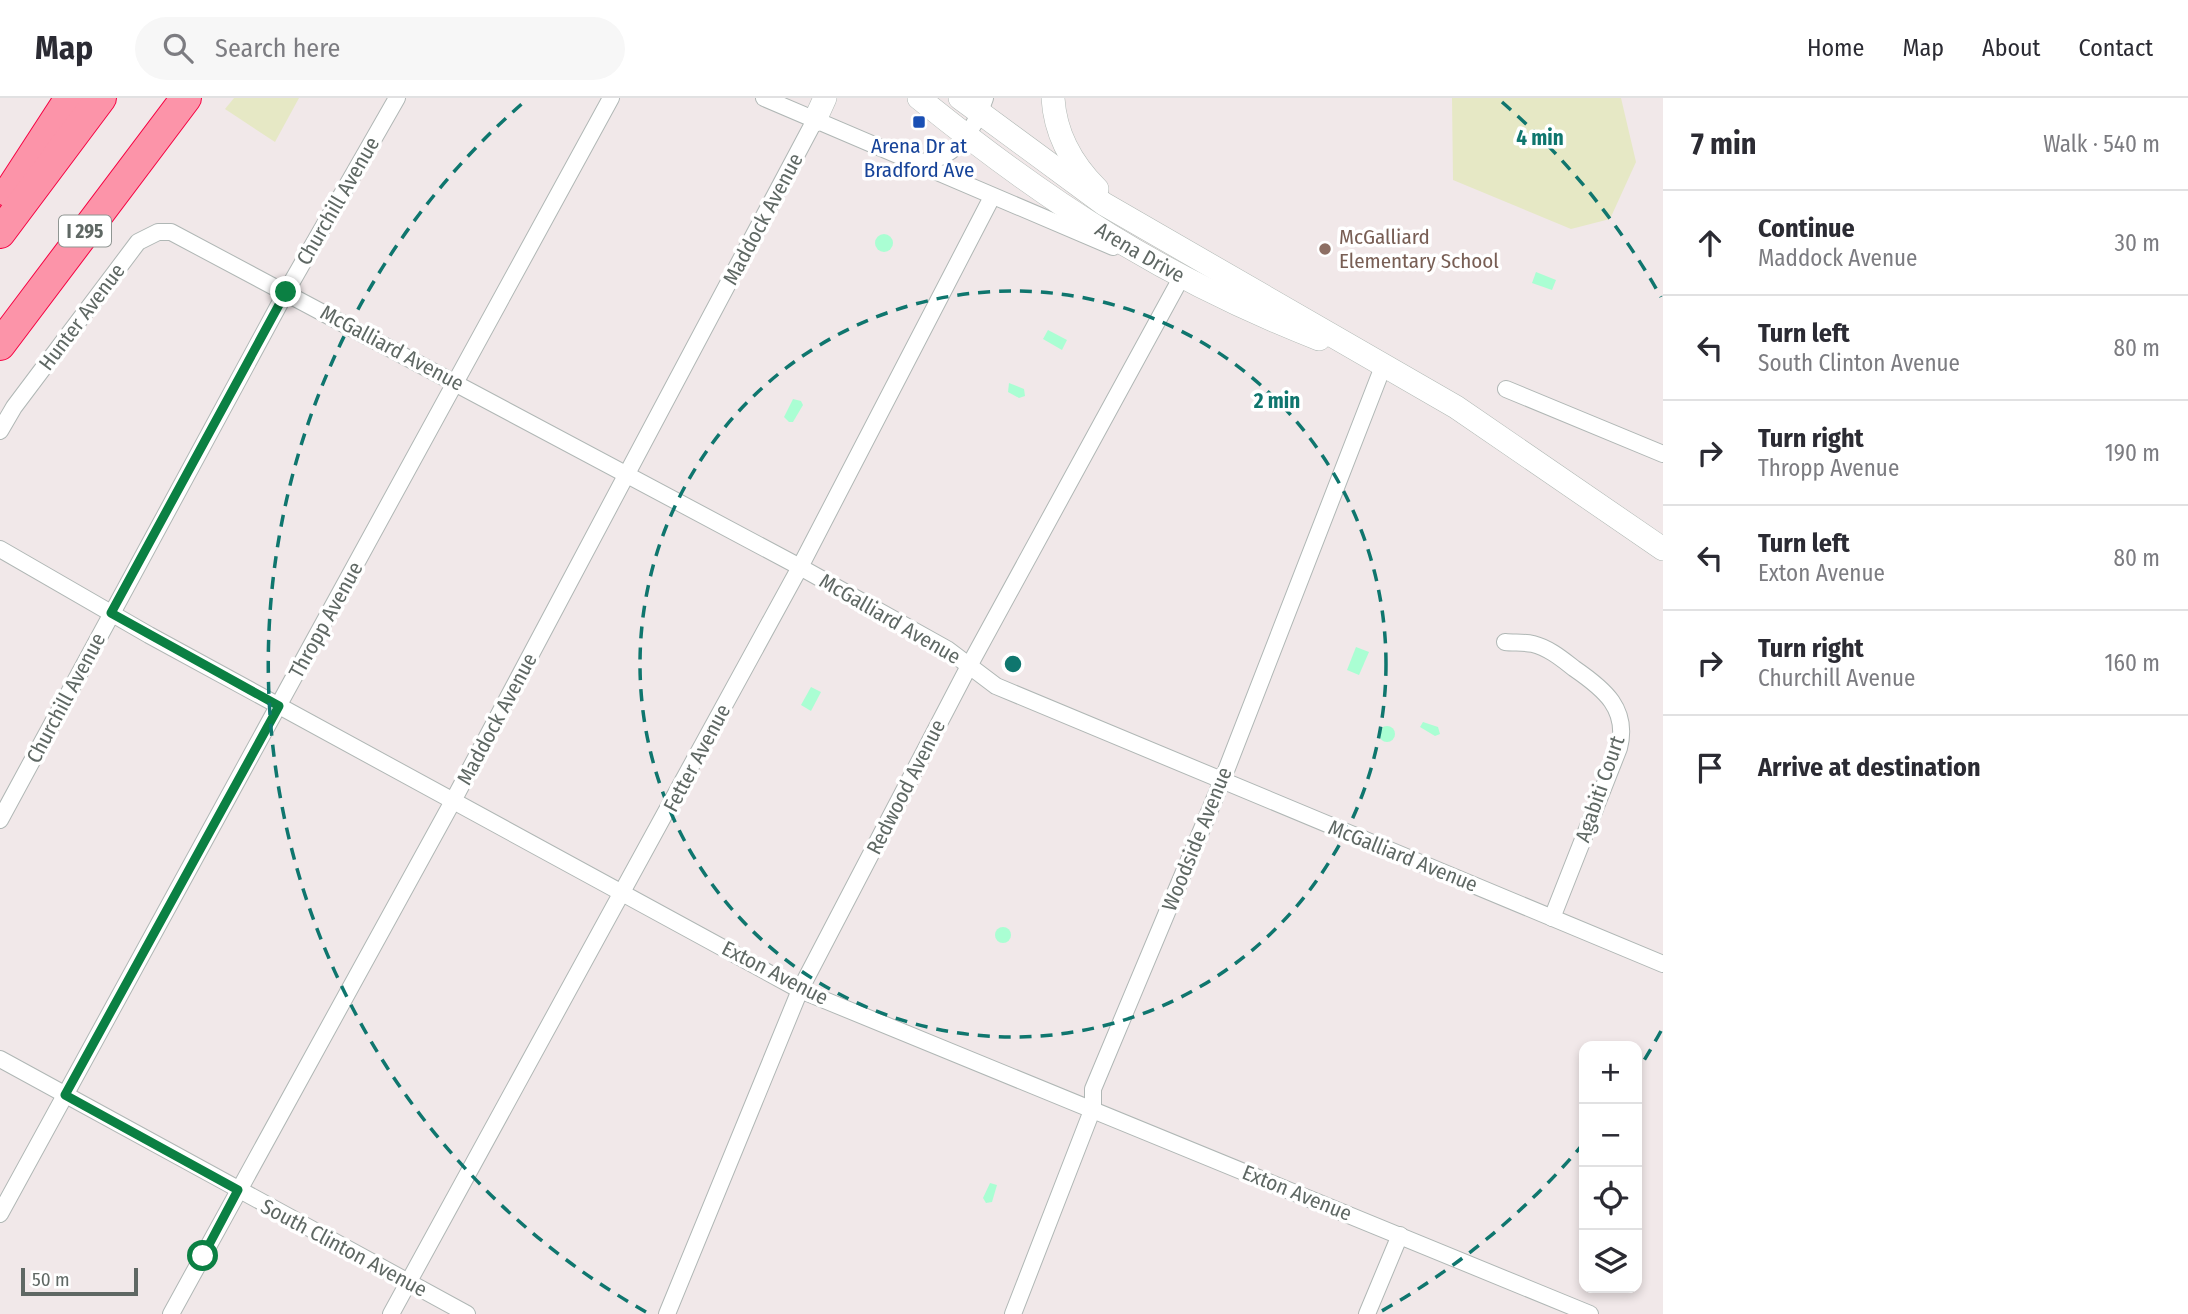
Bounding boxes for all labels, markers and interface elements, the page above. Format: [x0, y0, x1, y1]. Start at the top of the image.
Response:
search box [135, 17, 625, 80]
text: Map [35, 28, 93, 68]
icon: search [159, 29, 197, 67]
text: Search here [215, 33, 340, 64]
text: Home [1807, 34, 1864, 62]
text: Map [1902, 34, 1944, 62]
text: About [1982, 34, 2040, 62]
text: Contact [2078, 34, 2153, 62]
marker: Arena Dr at Bradford Ave [911, 114, 927, 130]
text: 4 min [1516, 125, 1564, 151]
text: 7 min [1691, 126, 1756, 162]
text: Walk · 540 m [2043, 130, 2160, 158]
street label: Churchill Avenue [291, 132, 385, 270]
place label: Arena Dr at Bradford Ave [864, 133, 974, 183]
street label: Maddock Avenue [717, 149, 809, 289]
text: Continue [1758, 213, 1855, 244]
road number: I 295 [59, 216, 111, 246]
street label: Arena Drive [1090, 217, 1189, 288]
place label: McGalliard Elementary School [1339, 224, 1499, 274]
icon: ahead [1691, 224, 1729, 262]
text: 30 m [2115, 229, 2160, 257]
marker: McGalliard Elementary School [1317, 241, 1333, 257]
text: Maddock Avenue [1758, 244, 1917, 272]
street label: Hunter Avenue [33, 258, 131, 376]
route end [270, 276, 301, 307]
street label: McGalliard Avenue [316, 299, 468, 397]
text: Turn left [1758, 318, 1850, 349]
icon: left [1691, 329, 1729, 367]
text: 80 m [2113, 334, 2160, 362]
text: South Clinton Avenue [1758, 349, 1960, 377]
text: 2 min [1253, 388, 1300, 414]
text: Turn right [1758, 423, 1864, 454]
icon: right [1691, 434, 1729, 472]
text: 190 m [2105, 439, 2160, 467]
text: Thropp Avenue [1758, 454, 1899, 482]
text: Turn left [1758, 528, 1850, 559]
icon: left [1691, 539, 1729, 577]
text: 80 m [2113, 544, 2160, 572]
street label: Thropp Avenue [283, 557, 369, 683]
text: Exton Avenue [1758, 559, 1885, 587]
street label: McGalliard Avenue [815, 568, 965, 670]
street label: Churchill Avenue [21, 628, 111, 768]
text: Turn right [1758, 633, 1864, 664]
icon: right [1691, 644, 1729, 682]
street label: Maddock Avenue [451, 649, 543, 789]
text: 160 m [2105, 649, 2160, 677]
centre of rings [1001, 652, 1025, 676]
text: Churchill Avenue [1758, 664, 1915, 692]
street label: Fetter Avenue [658, 700, 736, 816]
street label: Redwood Avenue [861, 715, 951, 859]
street label: Agabiti Court [1570, 732, 1630, 846]
icon: arrive [1691, 749, 1729, 787]
text: Arrive at destination [1758, 752, 1981, 783]
street label: Woodside Avenue [1156, 763, 1238, 915]
street label: McGalliard Avenue [1325, 814, 1481, 898]
street label: Exton Avenue [718, 935, 832, 1011]
map controls [1579, 1041, 1642, 1293]
button: + [1579, 1041, 1642, 1104]
button: − [1579, 1104, 1642, 1167]
street label: Exton Avenue [1238, 1159, 1356, 1227]
button: locate [1579, 1167, 1642, 1230]
street label: South Clinton Avenue [256, 1193, 432, 1303]
button: layers [1579, 1230, 1642, 1293]
route start [187, 1240, 218, 1271]
scale bar [21, 1265, 138, 1297]
text: 50 m [32, 1268, 70, 1291]

